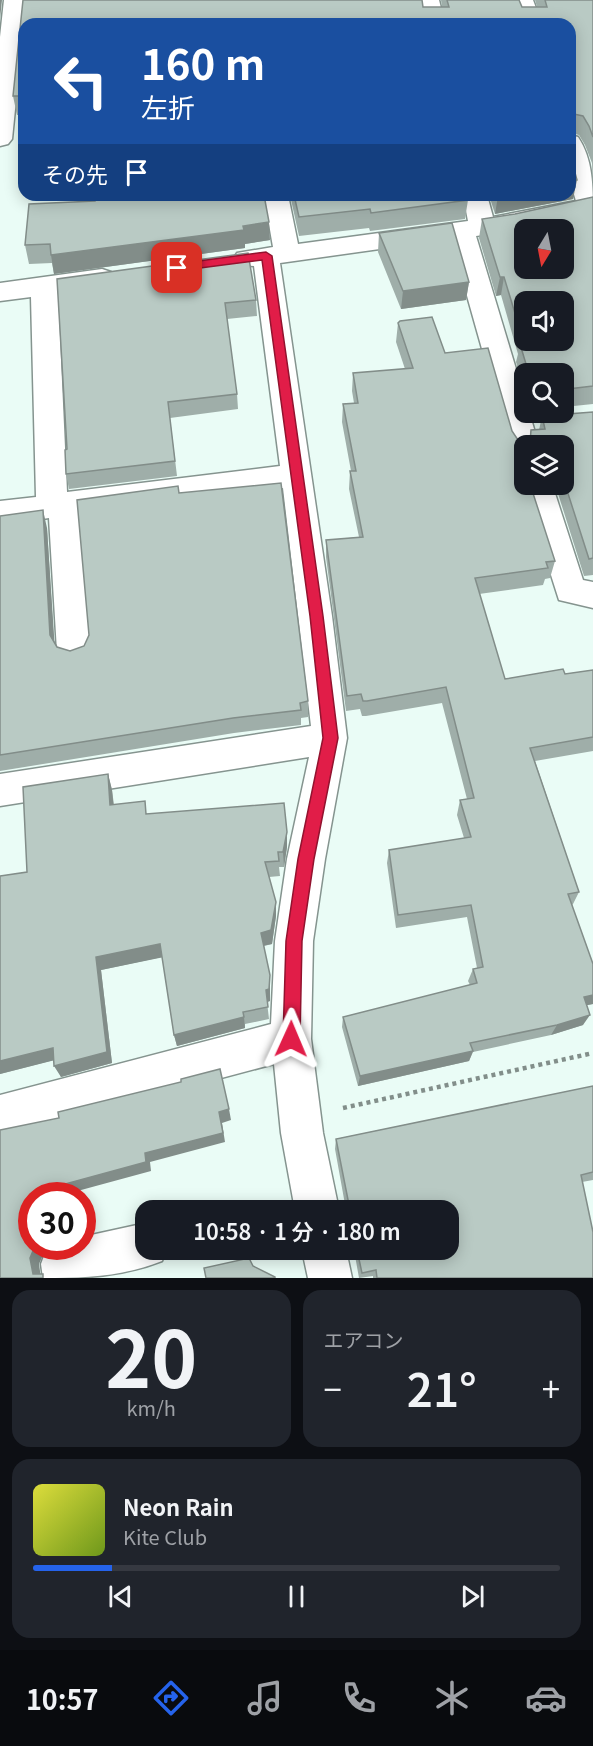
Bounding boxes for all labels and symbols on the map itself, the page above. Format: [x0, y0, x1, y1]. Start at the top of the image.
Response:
north arrow [514, 219, 574, 279]
pin [151, 242, 202, 293]
position arrow [259, 1007, 323, 1071]
speed limit sign: 30 [18, 1182, 96, 1260]

